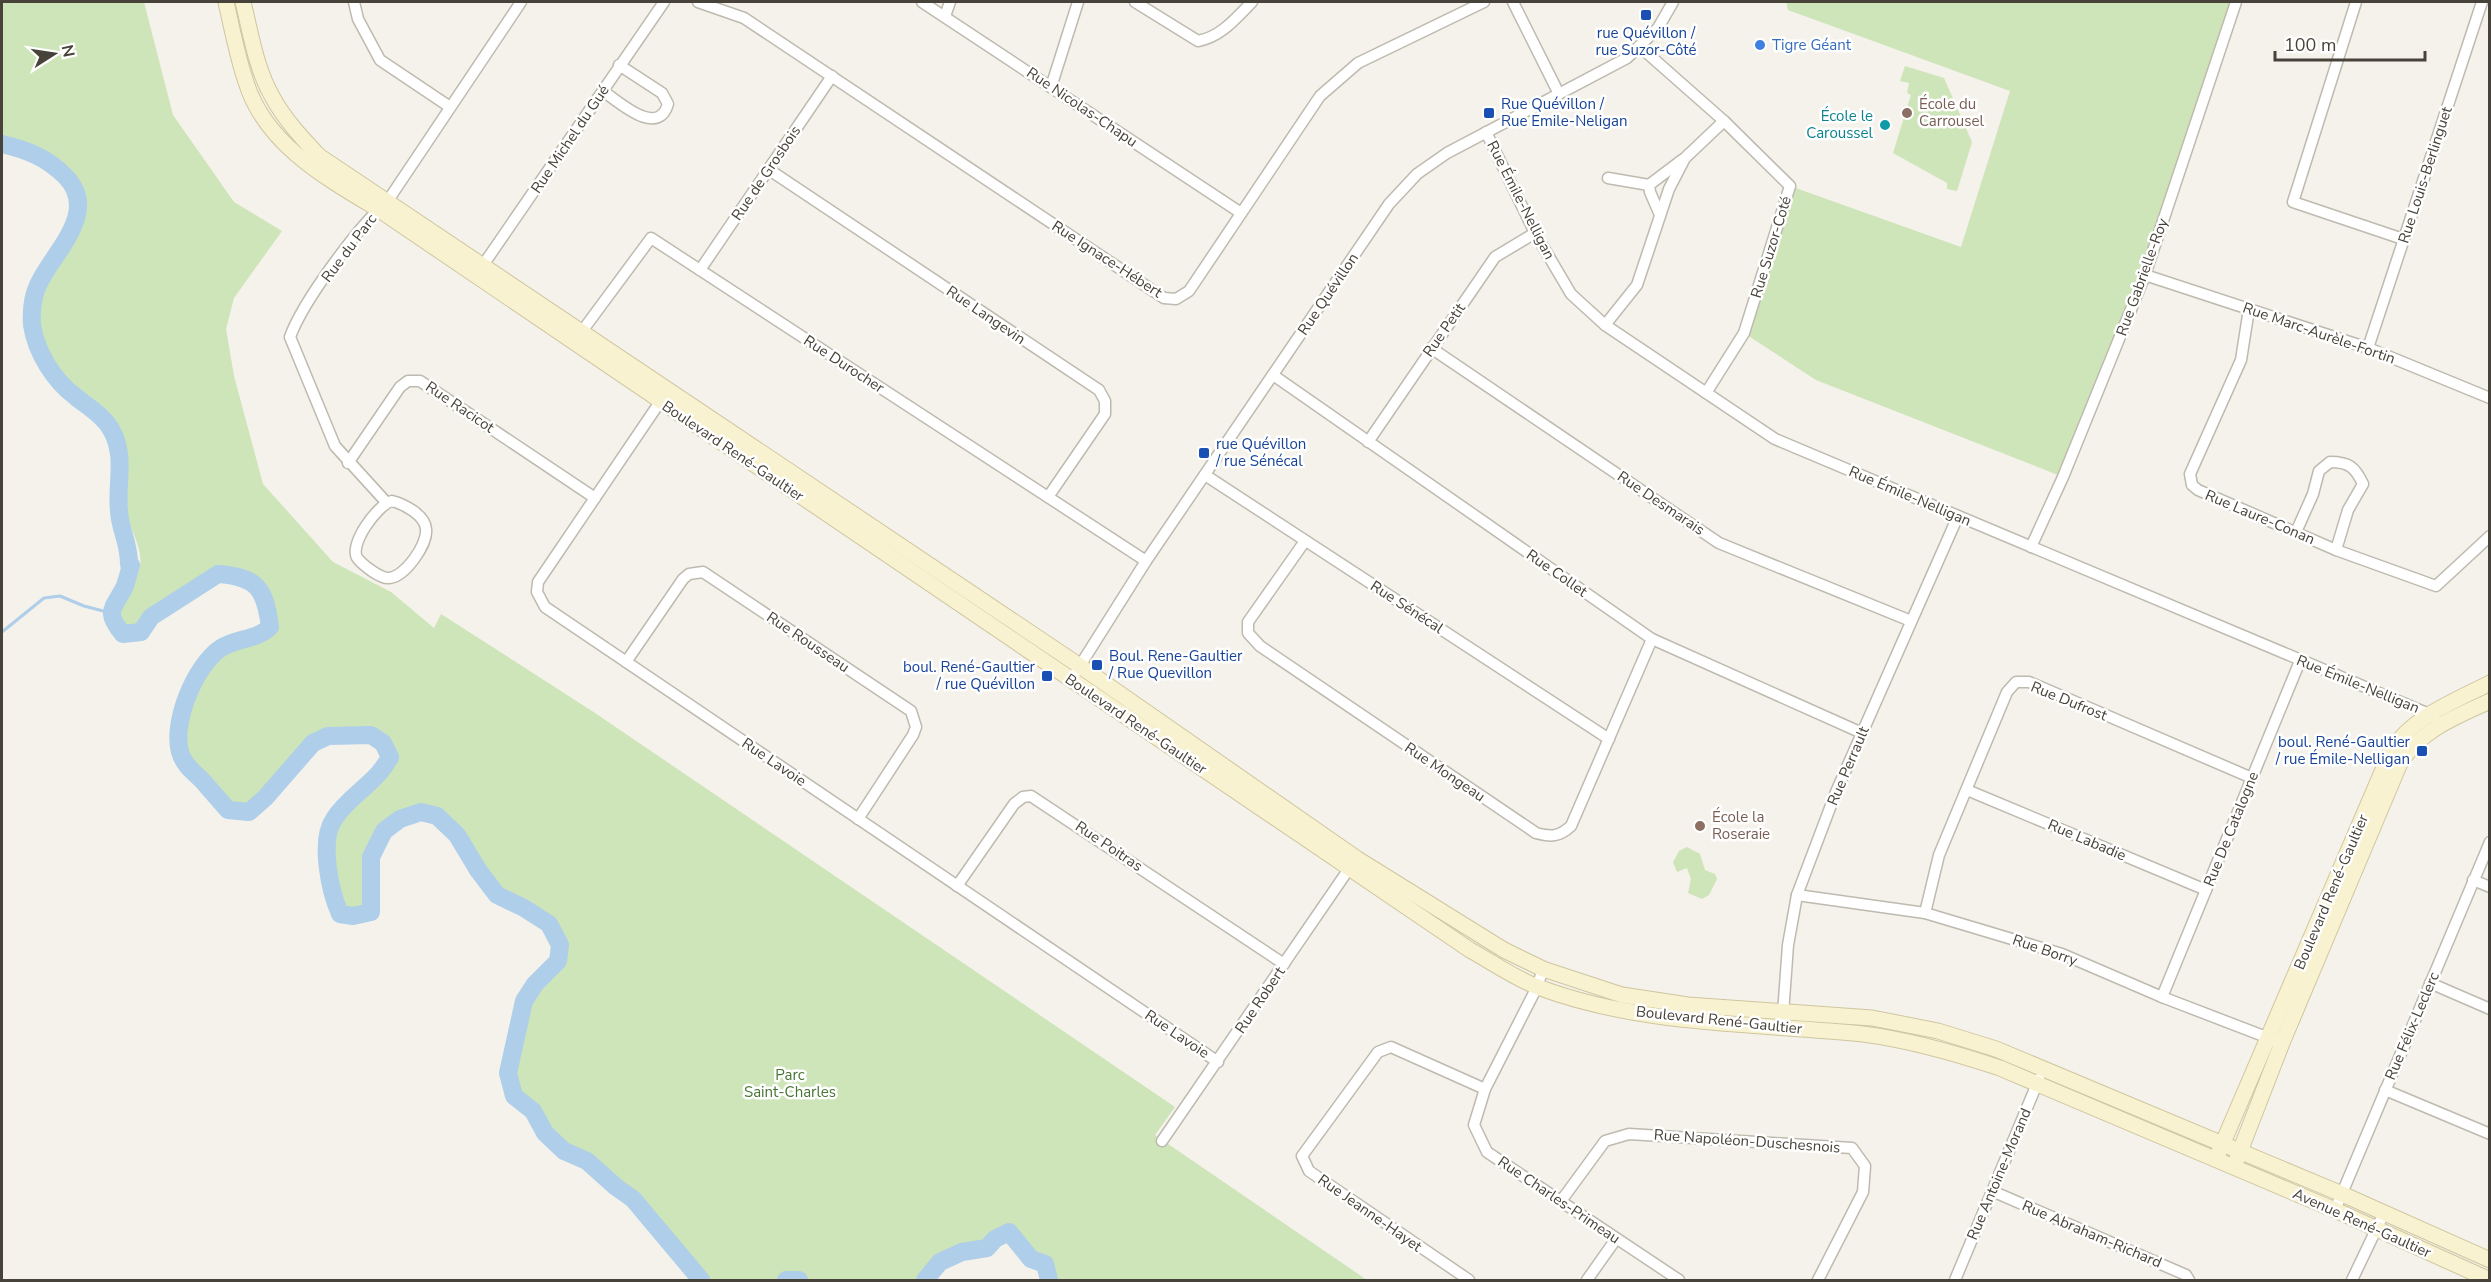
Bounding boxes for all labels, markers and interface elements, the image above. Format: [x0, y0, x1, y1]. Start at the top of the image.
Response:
marker: rue Quévillon / rue Suzor-Côté [1639, 8, 1653, 22]
place label: rue Quévillon / rue Suzor-Côté [1596, 23, 1696, 60]
north arrow [24, 24, 84, 84]
scale bar [2275, 24, 2425, 62]
text: 100 m [2284, 33, 2336, 57]
place label: Tigre Géant [1772, 35, 1852, 55]
marker: Tigre Géant [1753, 38, 1767, 52]
text: N [56, 43, 80, 59]
street label: Rue Nicolas-Chapu [1023, 62, 1141, 152]
street label: Rue Michel du Gué [526, 81, 614, 197]
place label: Rue Quévillon / Rue Emile-Neligan [1501, 94, 1628, 131]
place label: École du Carrousel [1919, 94, 1984, 131]
street label: Rue Louis-Berlinguet [2393, 103, 2457, 246]
marker: Rue Quévillon / Rue Emile-Neligan [1482, 106, 1496, 120]
place label: École le Caroussel [1806, 106, 1874, 143]
marker: École du Carrousel [1900, 106, 1914, 120]
marker: École le Caroussel [1878, 118, 1892, 132]
street label: Rue de Grosbois [727, 122, 805, 224]
street label: Rue Émile-Nelligan [1482, 137, 1560, 263]
street label: Rue Suzor-Coté [1746, 194, 1796, 300]
street label: Rue du Parc [317, 210, 381, 286]
street label: Rue Gabrielle-Roy [2111, 215, 2173, 339]
street label: Rue Ignace-Hébert [1048, 216, 1167, 303]
street label: Rue Quévillon [1293, 249, 1363, 339]
street label: Rue Langevin [943, 281, 1029, 349]
street label: Rue Marc-Aurèle-Fortin [2240, 298, 2398, 368]
street label: Rue Petit [1418, 299, 1470, 361]
street label: Rue Durocher [800, 330, 889, 398]
street label: Rue Racicot [422, 377, 499, 438]
street label: Boulevard René-Gaultier [658, 396, 808, 506]
place label: rue Quévillon / rue Sénécal [1215, 434, 1306, 471]
marker: rue Quévillon / rue Sénécal [1197, 446, 1211, 460]
street label: Rue Émile-Nelligan [1846, 461, 1974, 531]
street label: Rue Desmarais [1613, 466, 1709, 540]
street label: Rue Laure-Conan [2202, 485, 2318, 549]
street label: Rue Collet [1522, 545, 1592, 602]
street label: Rue Sénécal [1367, 576, 1448, 638]
street label: Rue Rousseau [763, 607, 853, 677]
place label: Boul. Rene-Gaultier / Rue Quevillon [1108, 646, 1243, 683]
street label: Rue Émile-Nelligan [2294, 650, 2422, 718]
place label: boul. René-Gaultier / rue Quévillon [903, 657, 1036, 694]
marker: Boul. Rene-Gaultier / Rue Quevillon [1090, 658, 1104, 672]
marker: boul. René-Gaultier / rue Quévillon [1040, 669, 1054, 683]
street label: Boulevard René-Gaultier [1061, 669, 1211, 779]
street label: Rue Dufrost [2028, 677, 2111, 726]
street label: Rue Perrault [1822, 723, 1874, 809]
place label: boul. René-Gaultier / rue Émile-Nelligan [2275, 732, 2411, 769]
street label: Rue Lavoie [738, 733, 810, 791]
street label: Rue Mongeau [1401, 738, 1489, 806]
marker: boul. René-Gaultier / rue Émile-Nelligan [2415, 744, 2429, 758]
street label: Rue De Catalogne [2199, 769, 2263, 889]
place label: École la Roseraie [1712, 807, 1770, 844]
street label: Boulevard René-Gaultier [2289, 811, 2373, 973]
street label: Rue Labadie [2045, 815, 2129, 865]
street label: Rue Poitras [1071, 816, 1147, 876]
marker: École la Roseraie [1693, 819, 1707, 833]
street label: Rue Borry [2010, 930, 2081, 971]
street label: Rue Robert [1230, 962, 1290, 1037]
street label: Rue Félix-Leclerc [2380, 969, 2444, 1083]
street label: Boulevard René-Gaultier [1635, 1001, 1804, 1039]
street label: Rue Lavoie [1141, 1005, 1213, 1063]
park label: Parc Saint-Charles [744, 1065, 836, 1102]
street label: Rue Antoine-Morand [1962, 1105, 2036, 1243]
street label: Rue Napoléon-Duschesnois [1653, 1125, 1841, 1157]
street label: Rue Charles-Primeau [1494, 1152, 1624, 1248]
street label: Rue Jeanne-Hayet [1314, 1170, 1427, 1257]
street label: Avenue René-Gaultier [2290, 1183, 2435, 1263]
street label: Rue Abraham-Richard [2019, 1196, 2165, 1272]

